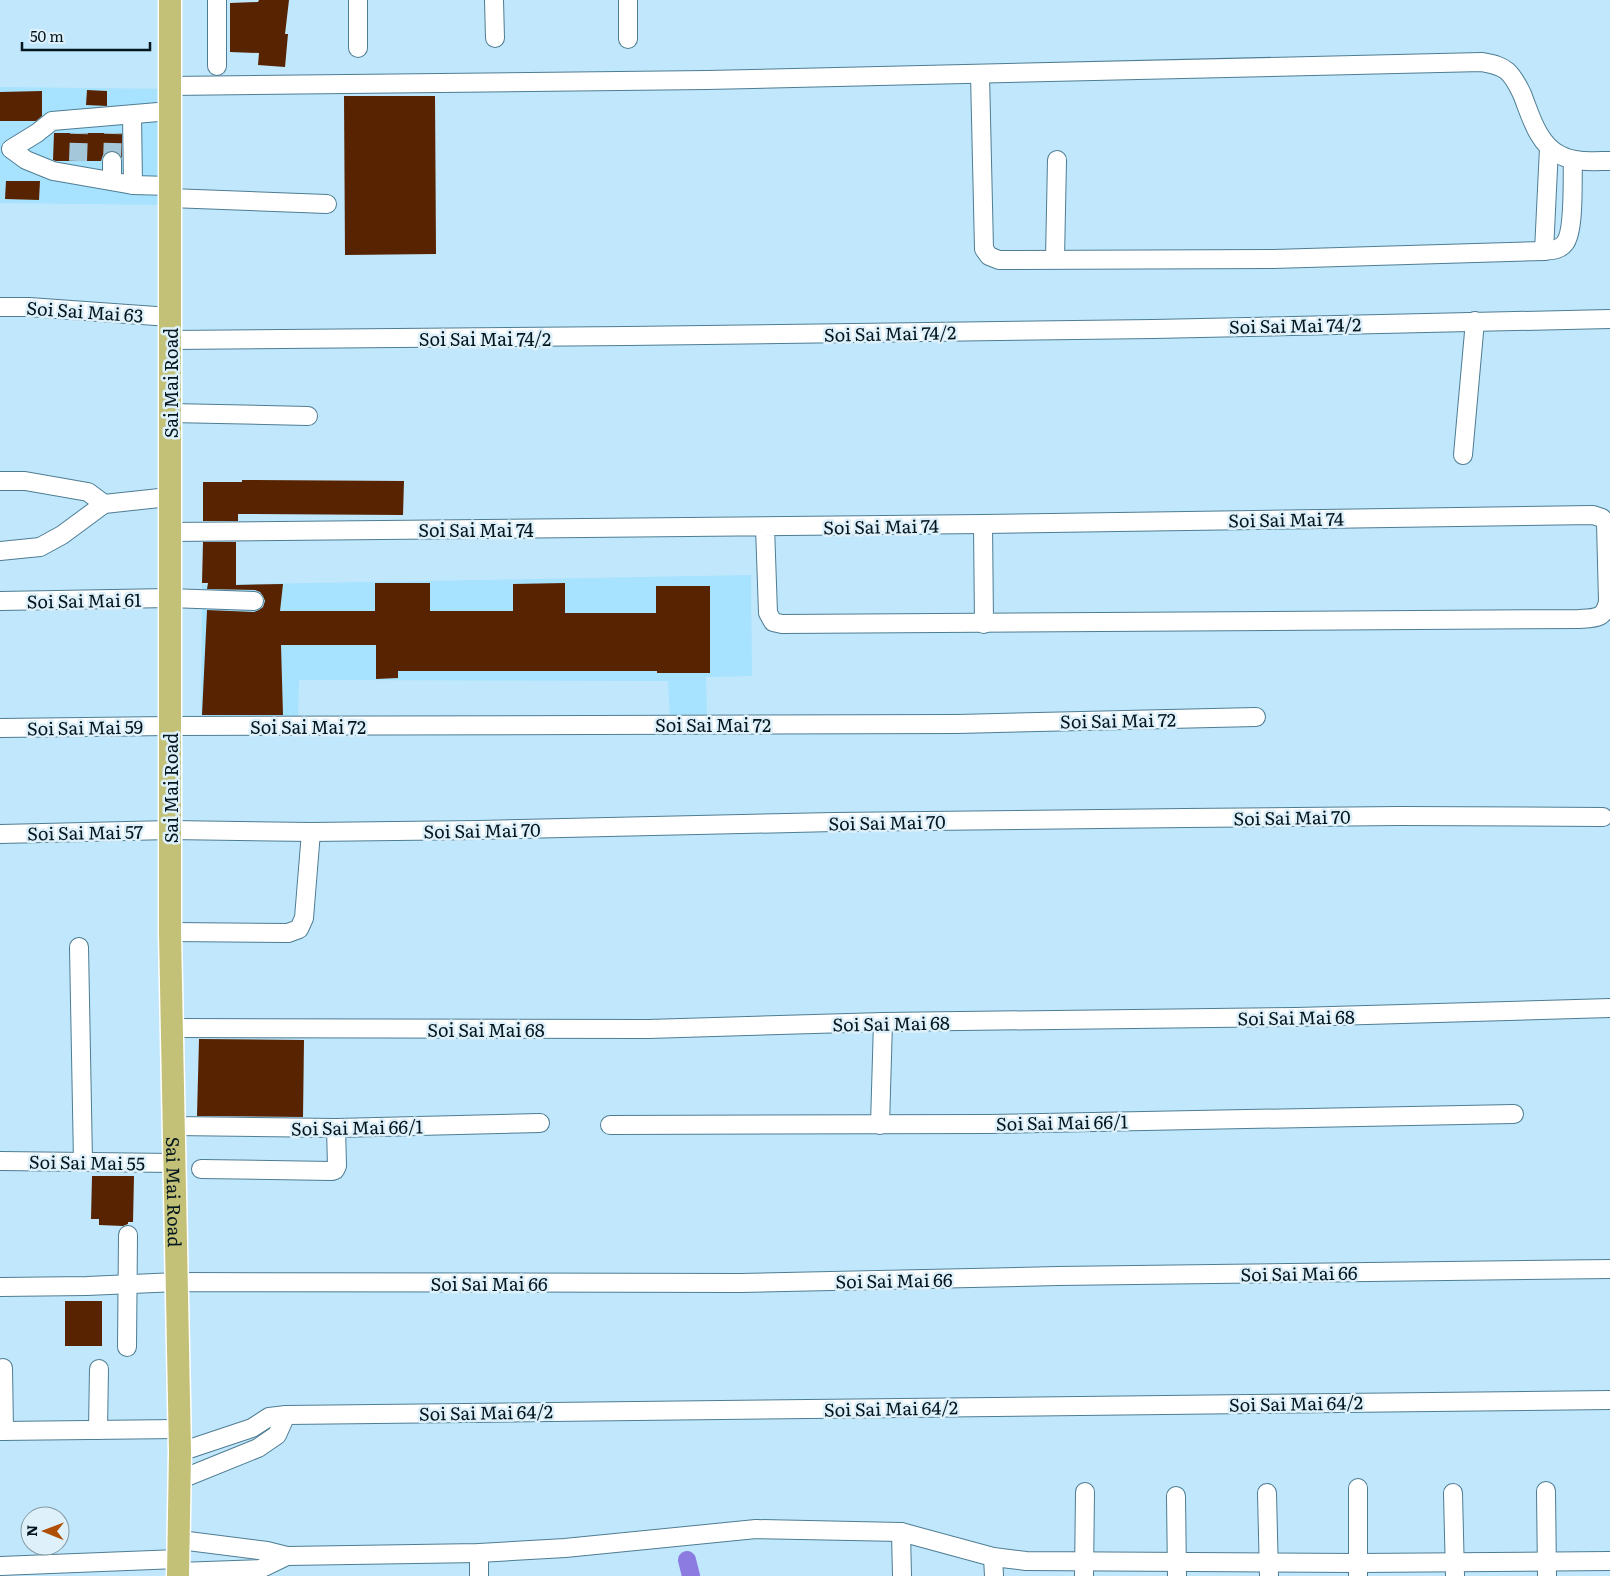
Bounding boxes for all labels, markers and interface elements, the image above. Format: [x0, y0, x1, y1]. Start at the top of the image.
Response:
scale bar [22, 20, 150, 52]
text: 50 m [30, 24, 64, 47]
street label: Soi Sai Mai 63 [26, 293, 144, 329]
street label: Soi Sai Mai 74/2 [1229, 310, 1361, 340]
street label: Soi Sai Mai 74/2 [824, 318, 956, 348]
street label: Soi Sai Mai 74/2 [419, 325, 551, 352]
street label: Sai Mai Road [157, 328, 184, 438]
street label: Soi Sai Mai 74 [1228, 504, 1344, 534]
street label: Soi Sai Mai 74 [823, 511, 939, 541]
street label: Soi Sai Mai 74 [418, 516, 534, 543]
street label: Soi Sai Mai 61 [26, 586, 142, 614]
street label: Soi Sai Mai 72 [1060, 705, 1176, 735]
street label: Soi Sai Mai 72 [655, 711, 771, 738]
street label: Soi Sai Mai 59 [27, 712, 143, 742]
street label: Soi Sai Mai 72 [250, 713, 366, 740]
street label: Sai Mai Road [157, 733, 184, 843]
street label: Soi Sai Mai 70 [1233, 802, 1351, 832]
street label: Soi Sai Mai 70 [828, 807, 946, 837]
street label: Soi Sai Mai 70 [423, 815, 541, 845]
street label: Soi Sai Mai 57 [27, 817, 143, 847]
street label: Soi Sai Mai 68 [1237, 1002, 1355, 1032]
street label: Soi Sai Mai 68 [832, 1008, 950, 1038]
street label: Soi Sai Mai 68 [427, 1016, 545, 1043]
street label: Soi Sai Mai 66/1 [996, 1107, 1128, 1137]
street label: Soi Sai Mai 66/1 [291, 1112, 423, 1142]
street label: Sai Mai Road [160, 1136, 190, 1248]
street label: Soi Sai Mai 55 [29, 1147, 145, 1177]
street label: Soi Sai Mai 66 [1240, 1258, 1358, 1288]
street label: Soi Sai Mai 66 [835, 1265, 953, 1295]
street label: Soi Sai Mai 66 [430, 1270, 548, 1297]
street label: Soi Sai Mai 64/2 [1229, 1388, 1363, 1418]
street label: Soi Sai Mai 64/2 [824, 1393, 958, 1423]
street label: Soi Sai Mai 64/2 [419, 1397, 553, 1427]
north arrow [20, 1506, 70, 1556]
text: N [21, 1524, 41, 1537]

